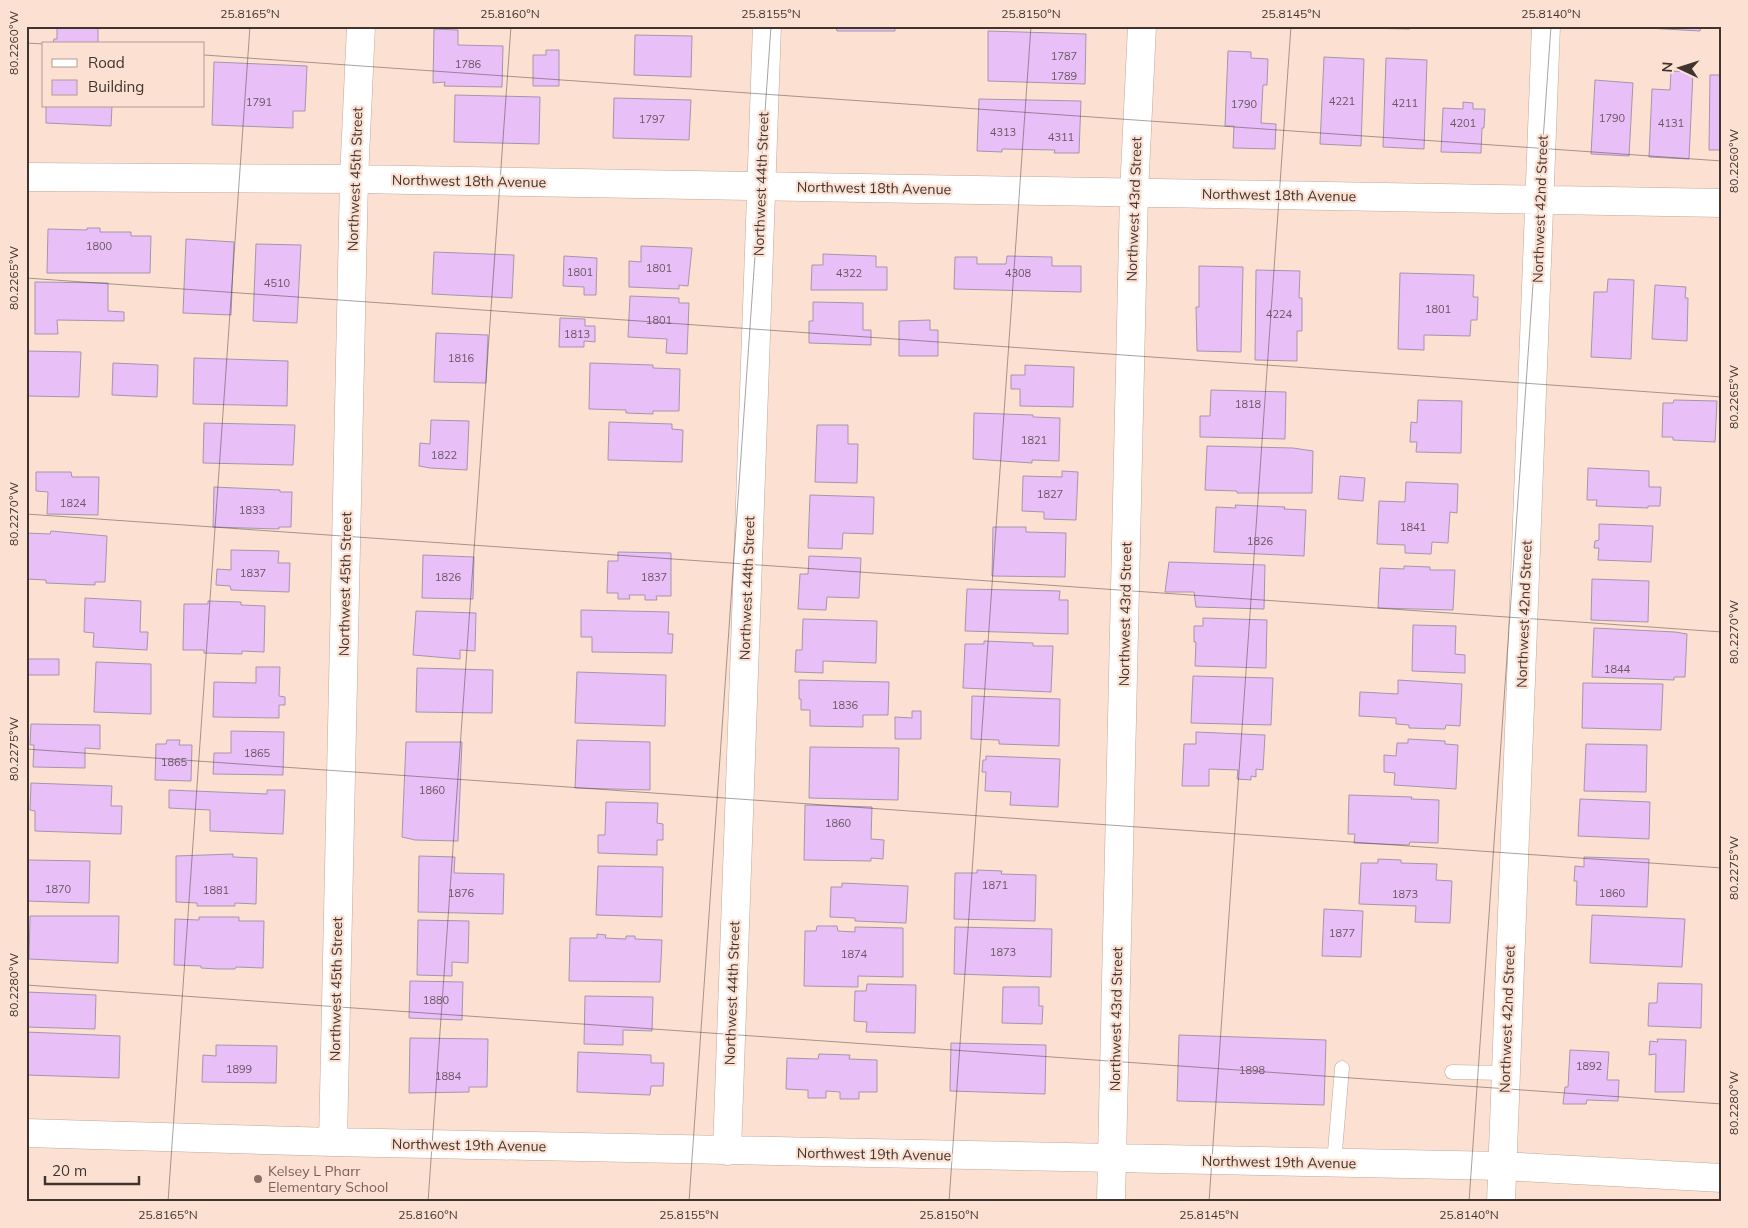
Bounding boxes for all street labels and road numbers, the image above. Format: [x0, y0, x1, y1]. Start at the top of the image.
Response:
street label: Northwest 45th Street [343, 106, 367, 251]
street label: Northwest 44th Street [749, 111, 773, 256]
street label: Northwest 42nd Street [1528, 135, 1552, 283]
street label: Northwest 43rd Street [1122, 136, 1146, 282]
street label: Northwest 18th Avenue [392, 171, 546, 191]
street label: Northwest 18th Avenue [797, 178, 951, 198]
street label: Northwest 18th Avenue [1202, 185, 1356, 205]
street label: Northwest 45th Street [335, 512, 355, 656]
street label: Northwest 44th Street [735, 515, 759, 660]
street label: Northwest 42nd Street [1512, 540, 1536, 688]
street label: Northwest 43rd Street [1115, 541, 1135, 686]
street label: Northwest 45th Street [326, 917, 346, 1061]
street label: Northwest 44th Street [720, 920, 744, 1065]
street label: Northwest 42nd Street [1495, 945, 1519, 1093]
street label: Northwest 43rd Street [1106, 946, 1126, 1091]
street label: Northwest 19th Avenue [392, 1135, 546, 1155]
street label: Northwest 19th Avenue [797, 1144, 951, 1164]
street label: Northwest 19th Avenue [1202, 1152, 1356, 1172]

